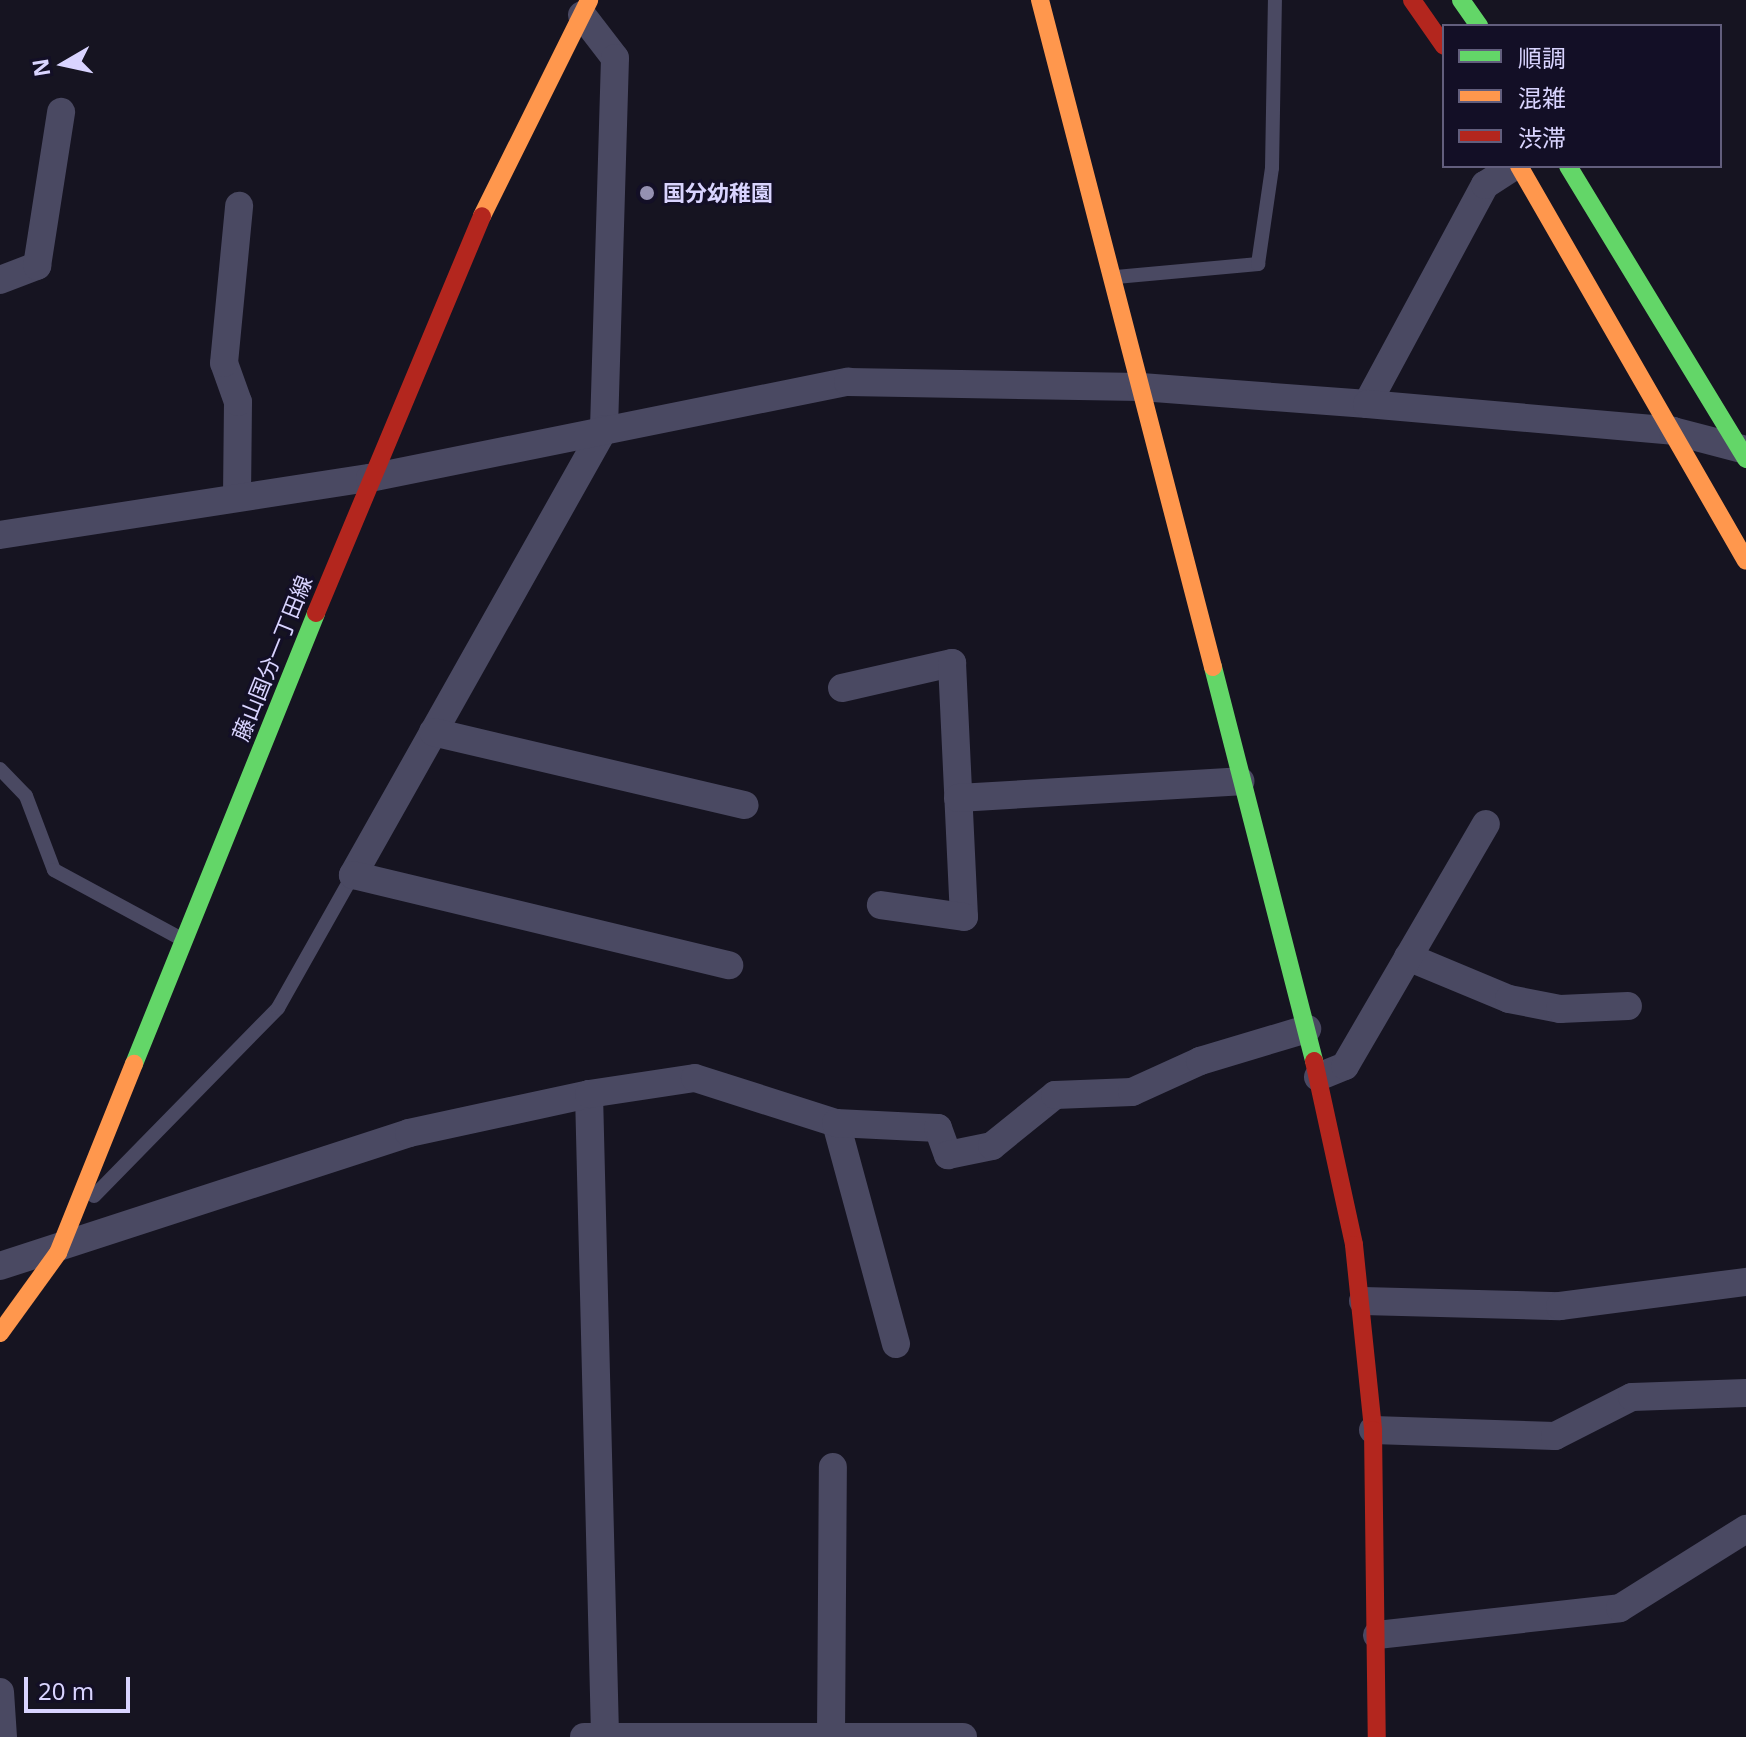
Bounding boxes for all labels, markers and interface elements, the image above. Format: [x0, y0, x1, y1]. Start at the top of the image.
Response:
north arrow [24, 24, 104, 104]
legend [1442, 24, 1722, 168]
text: 順調 [1518, 41, 1566, 74]
text: N [24, 57, 57, 79]
text: 混雑 [1518, 81, 1566, 114]
text: 渋滞 [1518, 121, 1566, 154]
place label: 国分幼稚園 [663, 180, 773, 206]
marker: 国分幼稚園 [638, 184, 656, 202]
street label: 藤山国分一丁田線 [227, 571, 317, 745]
scale bar [28, 1661, 134, 1711]
text: 20 m [38, 1674, 94, 1707]

